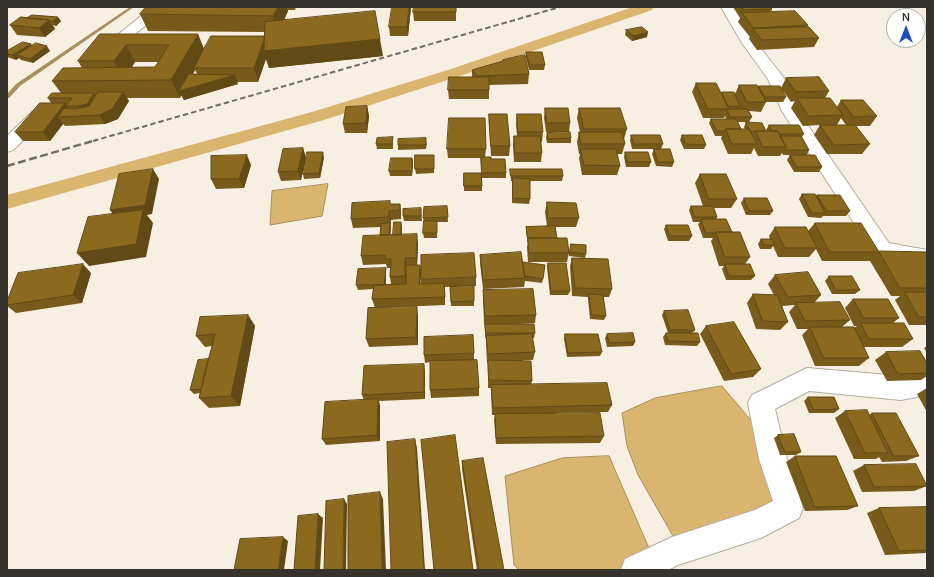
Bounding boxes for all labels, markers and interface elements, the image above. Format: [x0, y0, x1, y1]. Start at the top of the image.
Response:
north arrow [886, 8, 926, 48]
text: N [902, 9, 910, 24]

